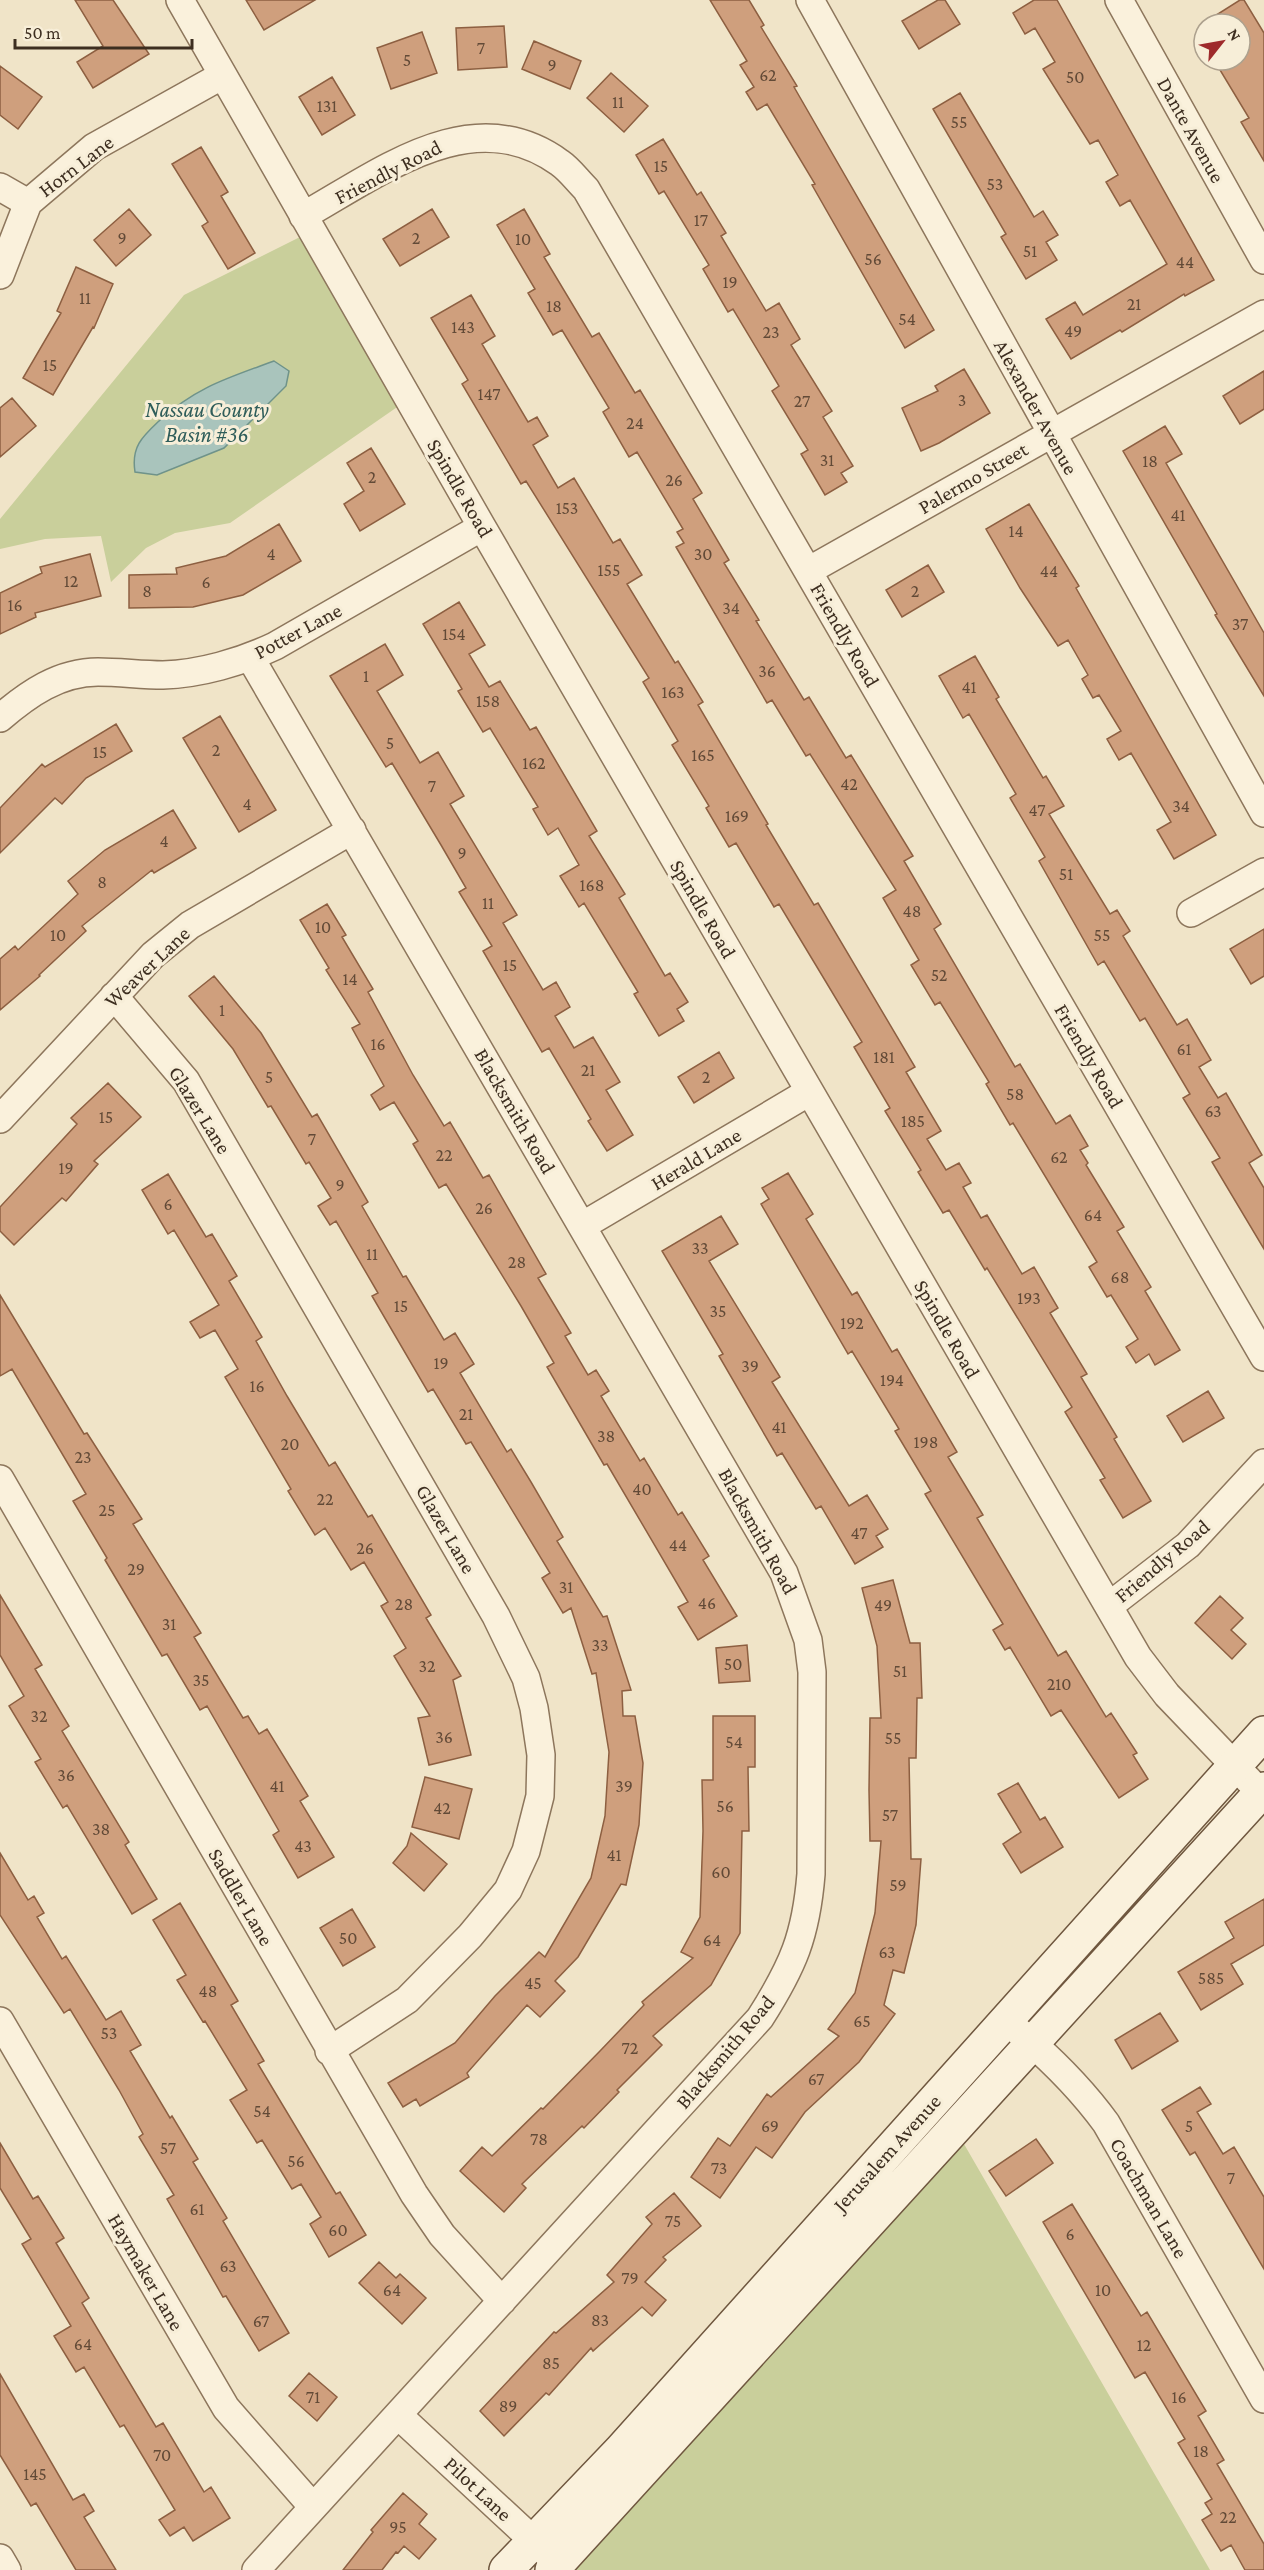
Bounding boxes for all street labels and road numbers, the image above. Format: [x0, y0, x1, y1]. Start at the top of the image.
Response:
street label: Dante Avenue [1152, 73, 1230, 187]
street label: Horn Lane [34, 130, 118, 202]
street label: Friendly Road [331, 135, 445, 209]
street label: Alexander Avenue [989, 335, 1083, 479]
street label: Spindle Road [422, 434, 498, 542]
street label: Palermo Street [914, 436, 1033, 519]
street label: Friendly Road [805, 579, 885, 691]
street label: Potter Lane [250, 598, 346, 664]
street label: Spindle Road [665, 855, 741, 963]
street label: Weaver Lane [99, 921, 195, 1013]
street label: Friendly Road [1049, 1000, 1129, 1112]
street label: Blacksmith Road [469, 1044, 561, 1178]
street label: Glazer Lane [164, 1062, 236, 1158]
street label: Herald Lane [647, 1123, 745, 1195]
street label: Spindle Road [909, 1275, 985, 1383]
street label: Blacksmith Road [713, 1464, 803, 1598]
street label: Glazer Lane [411, 1480, 481, 1578]
street label: Friendly Road [1110, 1514, 1214, 1608]
street label: Saddler Lane [203, 1844, 279, 1950]
street label: Blacksmith Road [671, 1990, 779, 2114]
street label: Jerusalem Avenue [827, 2089, 946, 2218]
street label: Coachman Lane [1105, 2134, 1193, 2262]
street label: Haymaker Lane [103, 2209, 189, 2335]
street label: Pilot Lane [439, 2452, 517, 2526]

